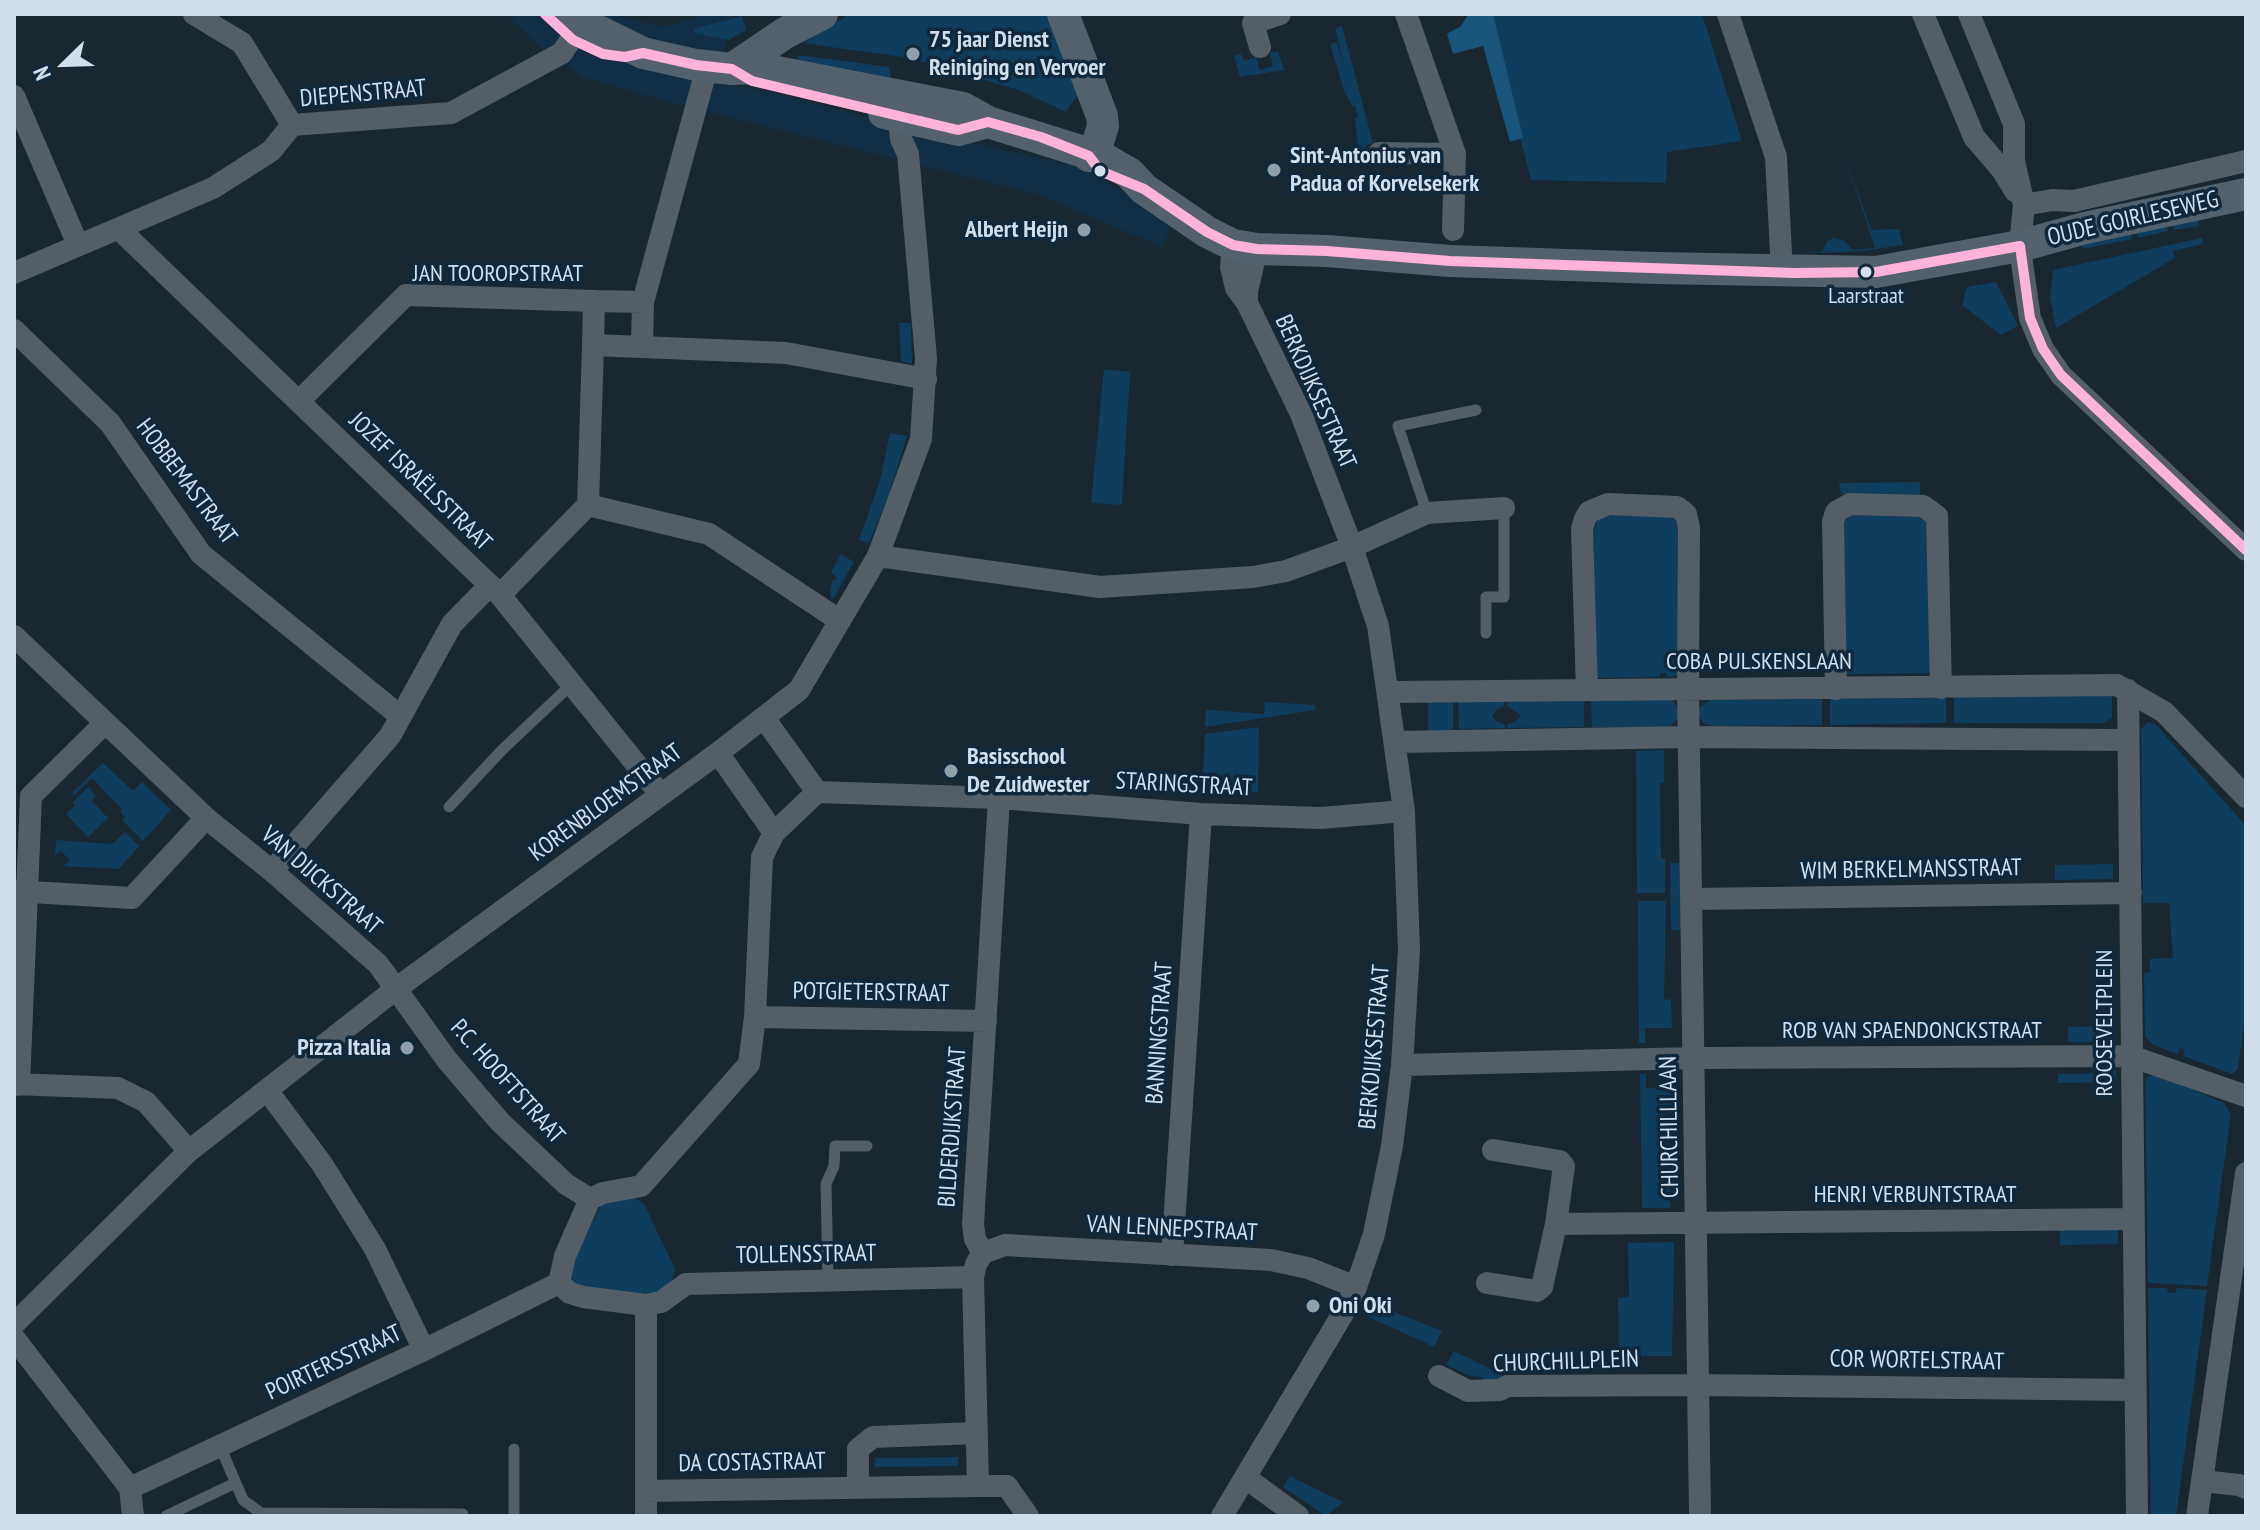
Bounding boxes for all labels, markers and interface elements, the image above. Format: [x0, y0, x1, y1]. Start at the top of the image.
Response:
north arrow [24, 24, 104, 104]
place label: 75 jaar Dienst Reiniging en Vervoer [929, 26, 1106, 82]
marker: 75 jaar Dienst Reiniging en Vervoer [904, 45, 922, 63]
text: N [27, 62, 57, 84]
street label: DIEPENSTRAAT [299, 74, 427, 114]
place label: Sint-Antonius van Padua of Korvelsekerk [1290, 142, 1479, 198]
marker: Sint-Antonius van Padua of Korvelsekerk [1265, 161, 1283, 179]
unlabelled marker [1092, 163, 1108, 179]
street label: OUDE GOIRLESEWEG [2045, 185, 2221, 253]
place label: Albert Heijn [965, 216, 1068, 244]
marker: Albert Heijn [1075, 221, 1093, 239]
street label: JAN TOOROPSTRAAT [413, 260, 583, 288]
marker: Laarstraat [1858, 264, 1874, 280]
place label: Laarstraat [1828, 284, 1904, 310]
street label: BERKDIJKSESTRAAT [1268, 311, 1362, 473]
street label: JOZEF ISRAËLSSTRAAT [343, 407, 497, 557]
street label: HOBBEMASTRAAT [129, 414, 243, 550]
street label: COBA PULSKENSLAAN [1666, 648, 1852, 676]
street label: KORENBLOEMSTRAAT [524, 738, 688, 868]
place label: Basisschool De Zuidwester [967, 743, 1089, 799]
marker: Basisschool De Zuidwester [942, 762, 960, 780]
street label: STARINGSTRAAT [1115, 767, 1253, 803]
street label: VAN DIJCKSTRAAT [255, 821, 387, 941]
street label: WIM BERKELMANSSTRAAT [1800, 854, 2022, 886]
street label: ROOSEVELTPLEIN [2091, 949, 2119, 1097]
street label: BANNINGSTRAAT [1141, 961, 1179, 1105]
street label: BERKDIJKSESTRAAT [1353, 963, 1397, 1131]
street label: POTGIETERSTRAAT [792, 977, 950, 1009]
street label: P.C. HOOFTSTRAAT [444, 1014, 570, 1150]
street label: ROB VAN SPAENDONCKSTRAAT [1782, 1017, 2042, 1045]
place label: Pizza Italia [297, 1034, 391, 1062]
marker: Pizza Italia [398, 1039, 416, 1057]
street label: BILDERDIJKSTRAAT [933, 1046, 973, 1208]
street label: CHURCHILLLAAN [1654, 1056, 1686, 1198]
street label: HENRI VERBUNTSTRAAT [1814, 1181, 2016, 1209]
street label: VAN LENNEPSTRAAT [1086, 1210, 1258, 1248]
street label: TOLLENSSTRAAT [736, 1239, 876, 1271]
place label: Oni Oki [1329, 1292, 1392, 1320]
marker: Oni Oki [1304, 1297, 1322, 1315]
street label: POIRTERSSTRAAT [261, 1319, 407, 1407]
street label: CHURCHILLPLEIN [1492, 1345, 1640, 1379]
street label: COR WORTELSTRAAT [1829, 1345, 2005, 1377]
street label: DA COSTASTRAAT [678, 1447, 826, 1479]

